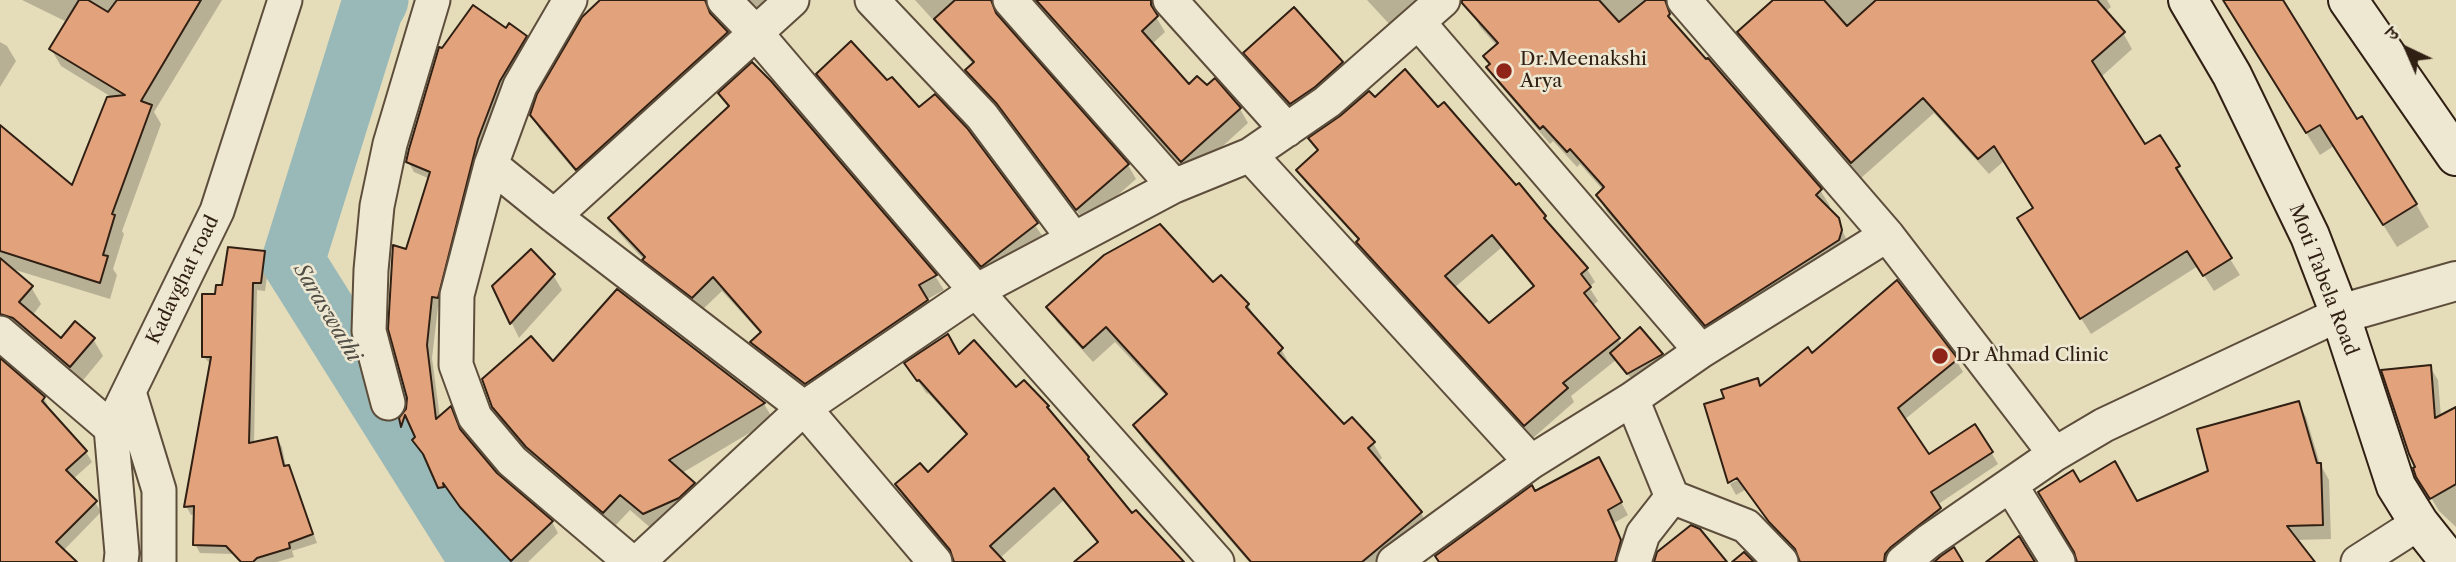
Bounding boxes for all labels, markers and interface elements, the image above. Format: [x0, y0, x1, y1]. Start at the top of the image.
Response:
north arrow [2372, 14, 2442, 84]
text: उ [2381, 22, 2404, 45]
place label: Dr.Meenakshi Arya [1520, 49, 1647, 93]
marker: Dr.Meenakshi Arya [1494, 61, 1514, 81]
street label: Moti Tabela Road [2284, 201, 2362, 359]
street label: Kadavghat road [142, 212, 224, 348]
water label: Saraswathi [288, 259, 366, 367]
place label: Dr Ahmad Clinic [1956, 345, 2109, 367]
marker: Dr Ahmad Clinic [1930, 346, 1950, 366]

